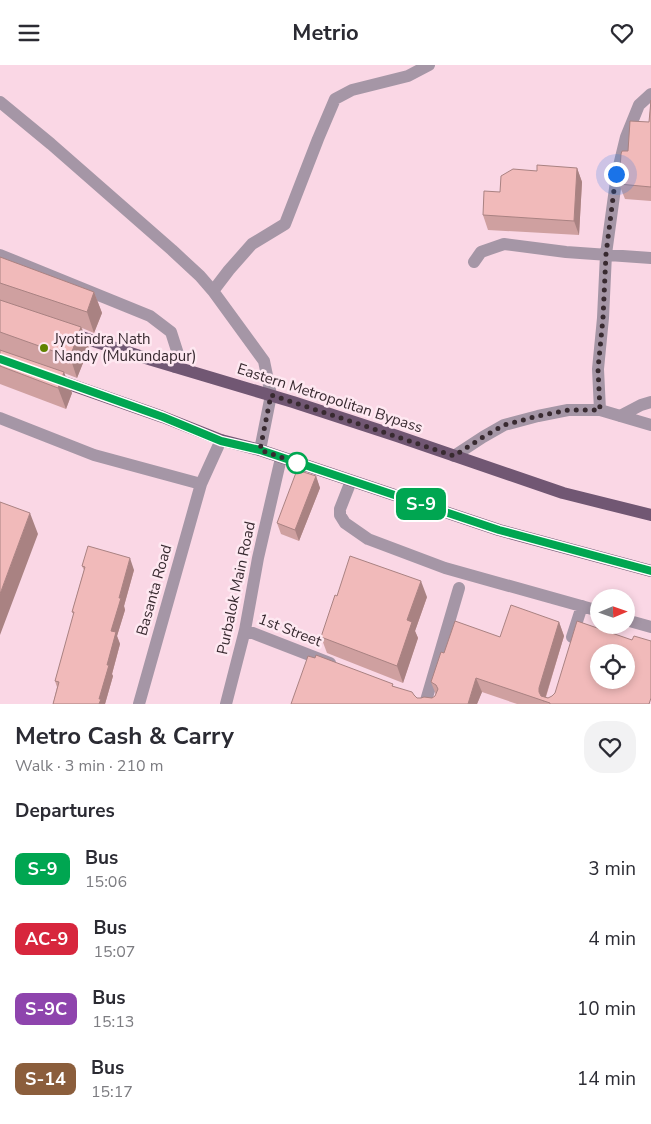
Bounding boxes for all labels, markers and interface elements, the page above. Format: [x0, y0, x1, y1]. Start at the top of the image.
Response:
text: Metrio [292, 18, 359, 48]
icon: menu [15, 19, 43, 47]
icon: heart [608, 19, 636, 47]
your location [604, 162, 629, 187]
place label: Jyotindra Nath Nandy (Mukundapur) [53, 329, 197, 366]
marker: Jyotindra Nath Nandy (Mukundapur) [38, 342, 50, 354]
street label: Eastern Metropolitan Bypass [235, 359, 425, 437]
unlabelled marker [286, 452, 308, 474]
line badge: S-9 [392, 488, 450, 520]
text: S-9 [406, 492, 436, 516]
street label: Purbalok Main Road [212, 520, 260, 656]
street label: Basanta Road [131, 542, 177, 638]
north arrow [590, 589, 635, 634]
map controls [590, 589, 635, 689]
street label: 1st Street [256, 609, 325, 651]
button: locate [590, 644, 635, 689]
text: Metro Cash & Carry [15, 720, 234, 752]
button: heart [584, 721, 636, 773]
text: Walk · 3 min · 210 m [15, 755, 163, 777]
text: Departures [15, 798, 115, 824]
text: Bus [85, 845, 118, 871]
text: 3 min [588, 856, 636, 882]
text: S-9 [27, 857, 58, 881]
text: 15:06 [85, 871, 127, 893]
text: Bus [93, 915, 127, 941]
text: 4 min [588, 926, 636, 952]
text: AC-9 [25, 927, 68, 951]
text: 15:07 [93, 941, 135, 963]
text: Bus [92, 985, 126, 1011]
text: 10 min [577, 996, 636, 1022]
text: S-9C [25, 997, 67, 1021]
text: 15:13 [92, 1011, 134, 1033]
text: Bus [91, 1055, 124, 1081]
text: 14 min [577, 1066, 636, 1092]
text: S-14 [25, 1067, 66, 1091]
text: 15:17 [91, 1081, 133, 1103]

